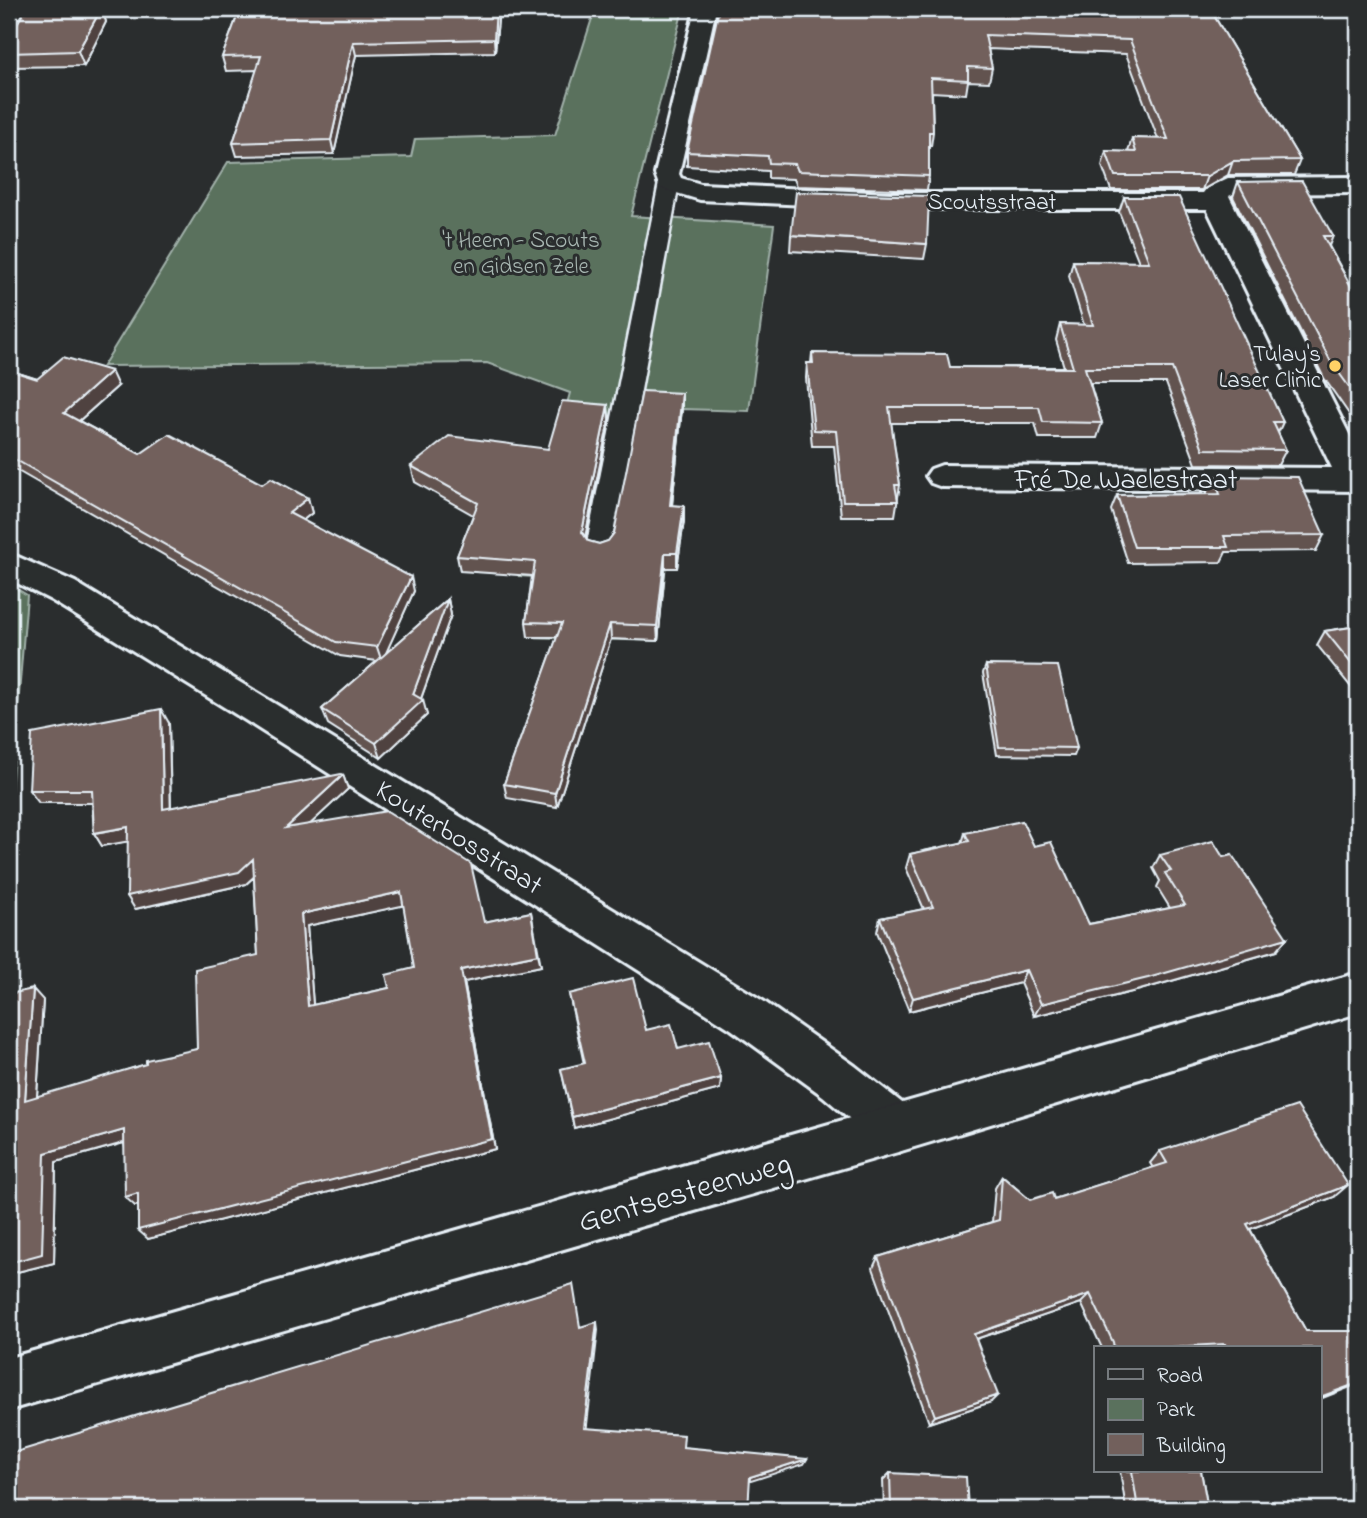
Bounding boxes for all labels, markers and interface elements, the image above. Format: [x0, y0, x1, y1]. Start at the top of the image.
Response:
street label: Scoutsstraat [928, 187, 1057, 220]
park label: 't Heem - Scouts en Gidsen Zele [442, 225, 600, 284]
place label: Tulay's Laser Clinic [1219, 339, 1322, 398]
marker: Tulay's Laser Clinic [1327, 358, 1343, 374]
street label: Fré De Waelestraat [1014, 461, 1237, 502]
street label: Kouterbosstraat [367, 771, 550, 907]
street label: Gentsesteenweg [573, 1141, 797, 1247]
legend [1094, 1346, 1322, 1472]
text: Road [1157, 1362, 1203, 1392]
text: Park [1157, 1396, 1196, 1426]
text: Building [1156, 1432, 1226, 1464]

